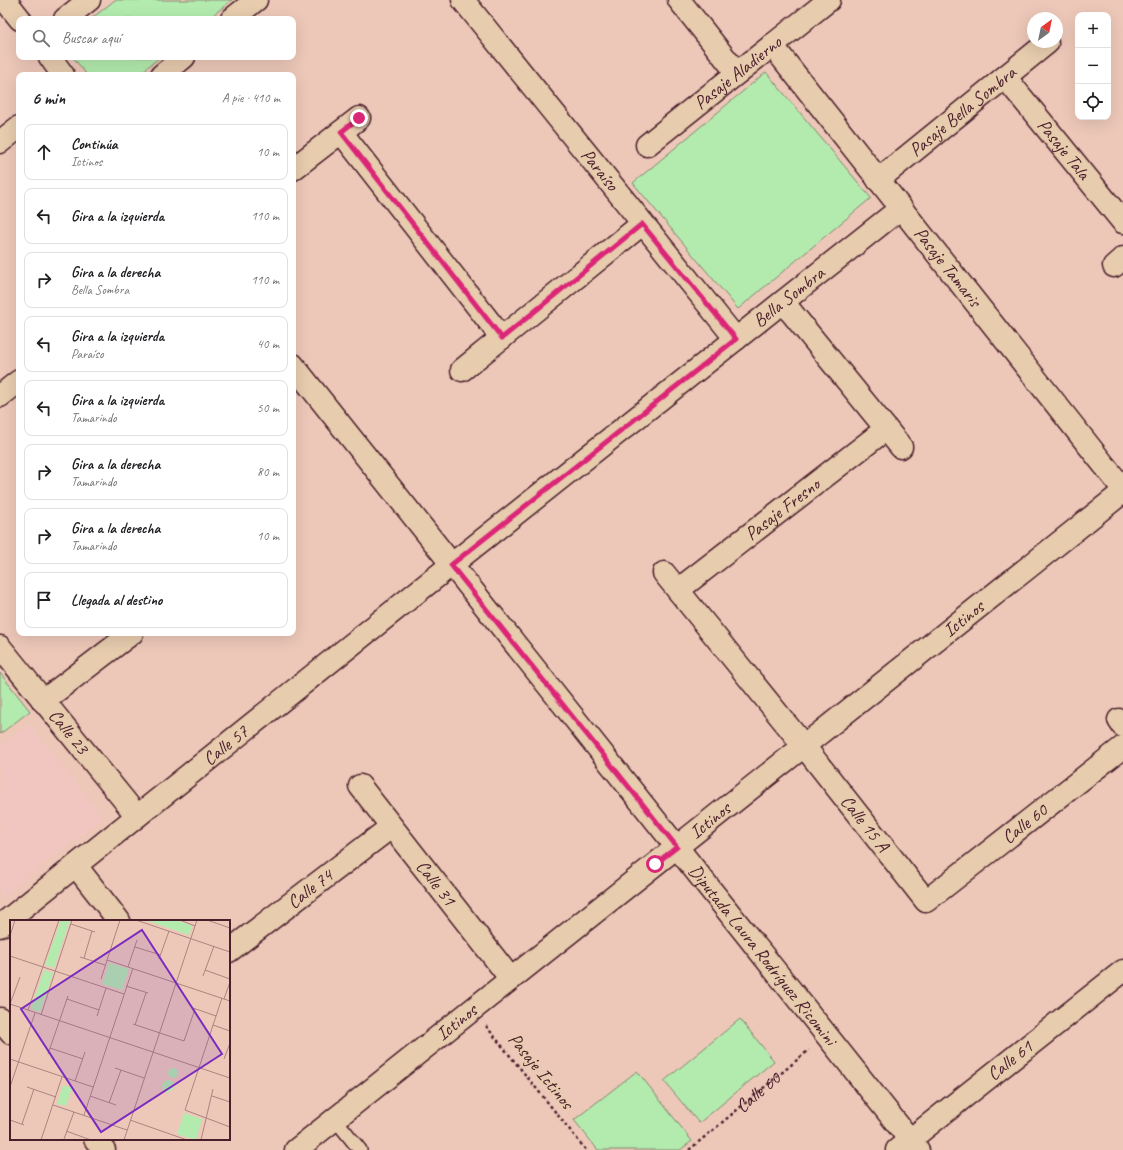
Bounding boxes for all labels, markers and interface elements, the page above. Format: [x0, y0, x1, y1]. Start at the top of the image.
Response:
north arrow [1027, 12, 1063, 48]
map controls [1075, 12, 1111, 120]
button: + [1075, 12, 1111, 48]
search box [16, 16, 296, 60]
icon: search [30, 27, 52, 49]
text: Buscar aquí [62, 29, 121, 48]
street label: Pasaje Aladierno [689, 30, 787, 115]
button: − [1075, 48, 1111, 84]
street label: Pasaje Bella Sombra [904, 60, 1022, 162]
button: locate [1075, 84, 1111, 120]
text: 6 min [32, 88, 65, 109]
text: A pie · 410 m [222, 90, 280, 106]
route end [350, 109, 368, 127]
street label: Pasaje Tala [1032, 114, 1096, 185]
text: Continúa [71, 135, 118, 154]
icon: ahead [33, 141, 55, 163]
text: 10 m [257, 144, 279, 160]
street label: Paraíso [575, 144, 625, 197]
text: Ictinos [71, 154, 102, 170]
icon: left [33, 205, 55, 227]
text: Gira a la izquierda [71, 207, 164, 226]
text: 110 m [251, 208, 279, 224]
street label: Pasaje Tamaris [908, 222, 988, 313]
street label: Bella Sombra [748, 260, 831, 333]
text: Gira a la derecha [71, 263, 160, 282]
icon: right [33, 269, 55, 291]
text: 110 m [251, 272, 279, 288]
text: Bella Sombra [71, 282, 129, 298]
text: Gira a la izquierda [71, 327, 164, 346]
icon: left [33, 333, 55, 355]
text: 40 m [257, 336, 279, 352]
text: Paraíso [71, 346, 104, 362]
text: Gira a la izquierda [71, 391, 164, 410]
icon: left [33, 397, 55, 419]
text: 50 m [257, 400, 279, 416]
text: Tamarindo [71, 410, 117, 426]
text: Gira a la derecha [71, 455, 160, 474]
icon: right [33, 461, 55, 483]
text: 80 m [257, 464, 279, 480]
street label: Pasaje Fresno [740, 471, 827, 546]
text: Tamarindo [71, 474, 117, 490]
text: Gira a la derecha [71, 519, 160, 538]
icon: right [33, 525, 55, 547]
text: 10 m [257, 528, 279, 544]
text: Tamarindo [71, 538, 117, 554]
icon: arrive [33, 589, 55, 611]
text: Llegada al destino [71, 591, 162, 610]
street label: Ictinos [938, 594, 991, 643]
street label: Calle 23 [43, 704, 95, 760]
street label: Calle 57 [198, 719, 254, 771]
street label: Calle 15 A [835, 790, 896, 858]
street label: Ictinos [685, 795, 737, 844]
street label: Calle 60 [997, 798, 1053, 849]
street label: Calle 31 [410, 855, 462, 912]
route start [646, 855, 664, 873]
street label: Diputada Laura Rodríguez Ricomini [683, 860, 843, 1052]
street label: Calle 74 [282, 862, 340, 914]
inset map [10, 920, 230, 1140]
street label: Ictinos [431, 997, 484, 1046]
street label: Pasaje Ictinos [503, 1028, 580, 1115]
street label: Calle 61 [982, 1034, 1039, 1086]
street label: Calle 60 [731, 1066, 787, 1118]

